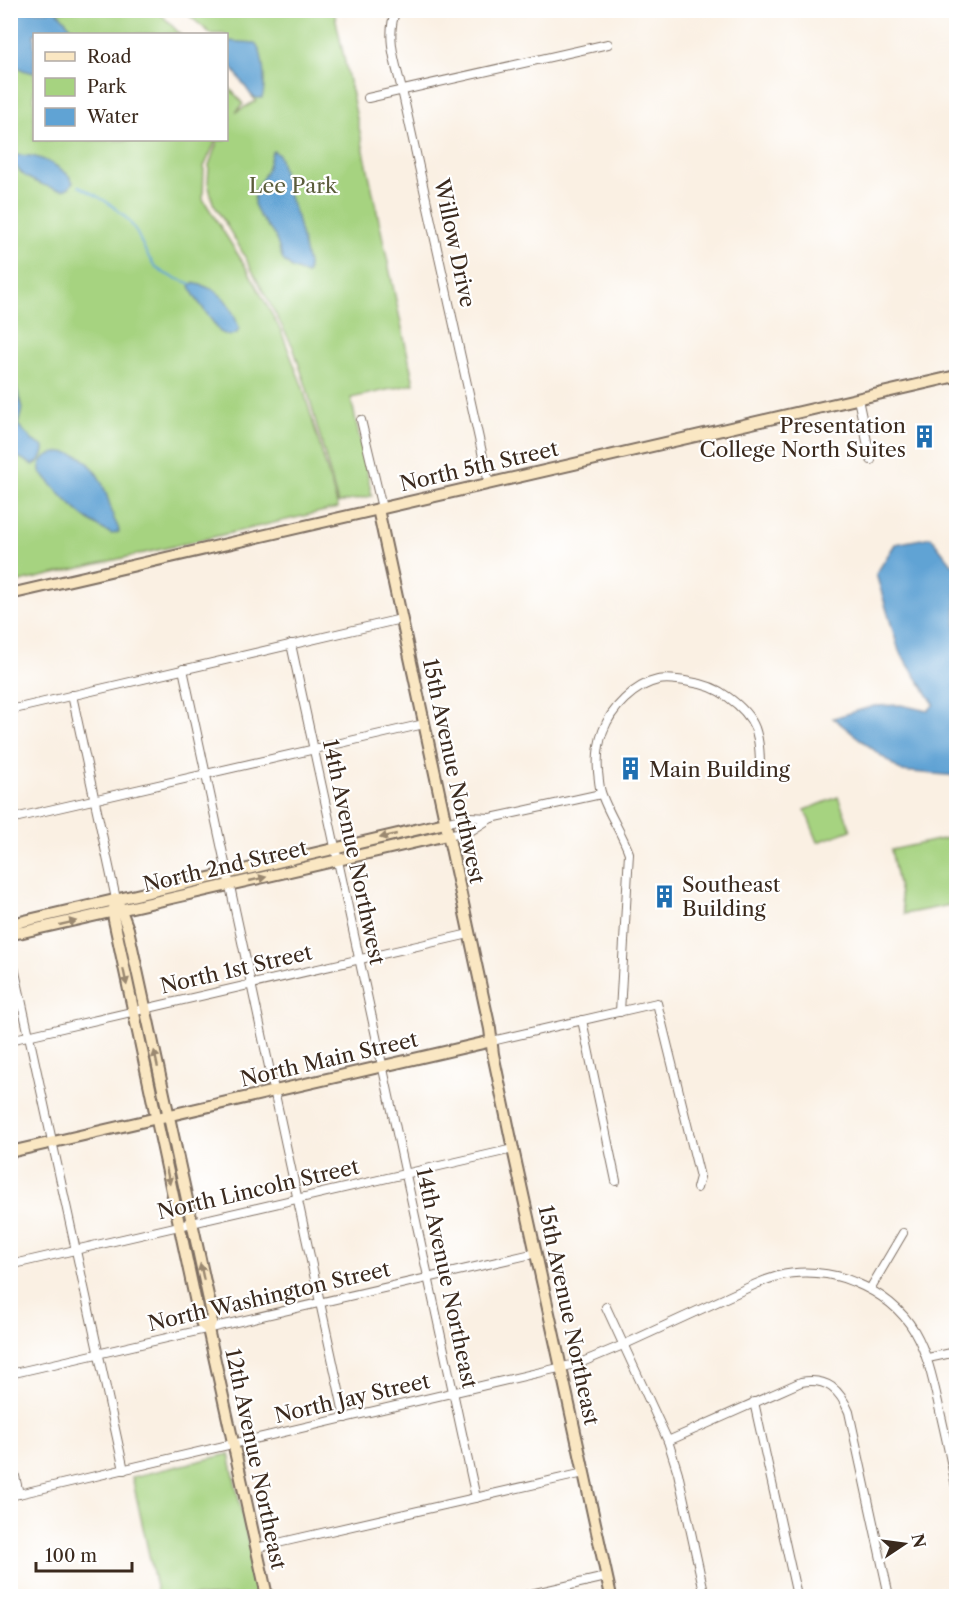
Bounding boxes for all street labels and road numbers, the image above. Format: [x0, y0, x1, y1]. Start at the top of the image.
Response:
street label: Willow Drive [429, 175, 481, 310]
street label: North 5th Street [397, 435, 561, 496]
street label: 15th Avenue Northwest [418, 656, 490, 886]
street label: 14th Avenue Northwest [318, 737, 390, 968]
street label: North 2nd Street [140, 835, 310, 897]
street label: North 1st Street [158, 939, 315, 999]
street label: North Main Street [238, 1026, 421, 1092]
street label: North Lincoln Street [155, 1153, 362, 1224]
street label: 14th Avenue Northeast [411, 1165, 483, 1391]
street label: 15th Avenue Northeast [533, 1203, 605, 1428]
street label: North Washington Street [146, 1256, 393, 1336]
street label: 12th Avenue Northeast [220, 1346, 292, 1572]
street label: North Jay Street [272, 1368, 433, 1428]

